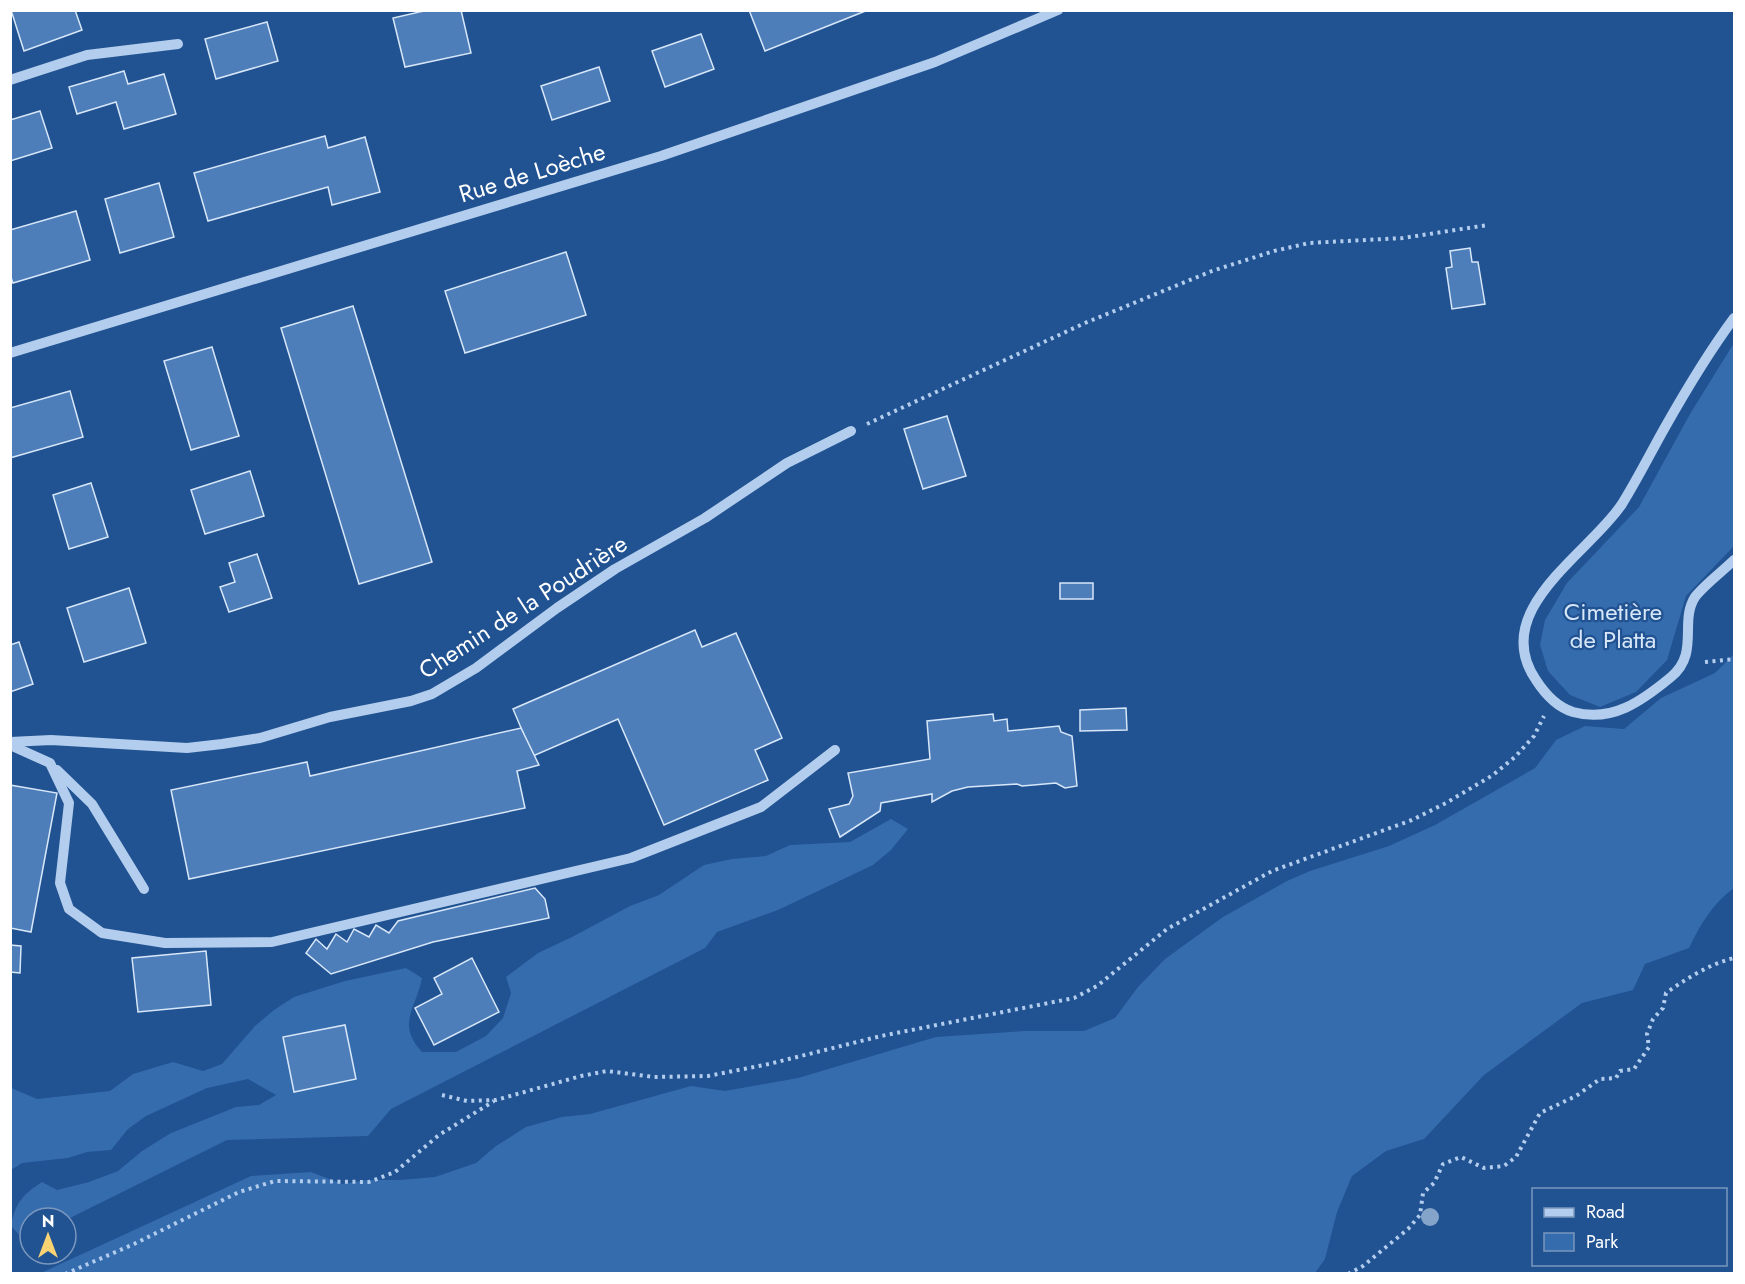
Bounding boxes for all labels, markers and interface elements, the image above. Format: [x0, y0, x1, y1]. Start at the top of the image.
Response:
street label: Rue de Loèche [454, 134, 609, 211]
street label: Chemin de la Poudrière [411, 526, 634, 687]
park label: Cimetière de Platta [1564, 594, 1662, 657]
legend [1532, 1188, 1727, 1266]
text: Road [1586, 1199, 1625, 1225]
north arrow [18, 1206, 78, 1266]
text: N [42, 1210, 54, 1233]
text: Park [1586, 1229, 1618, 1255]

